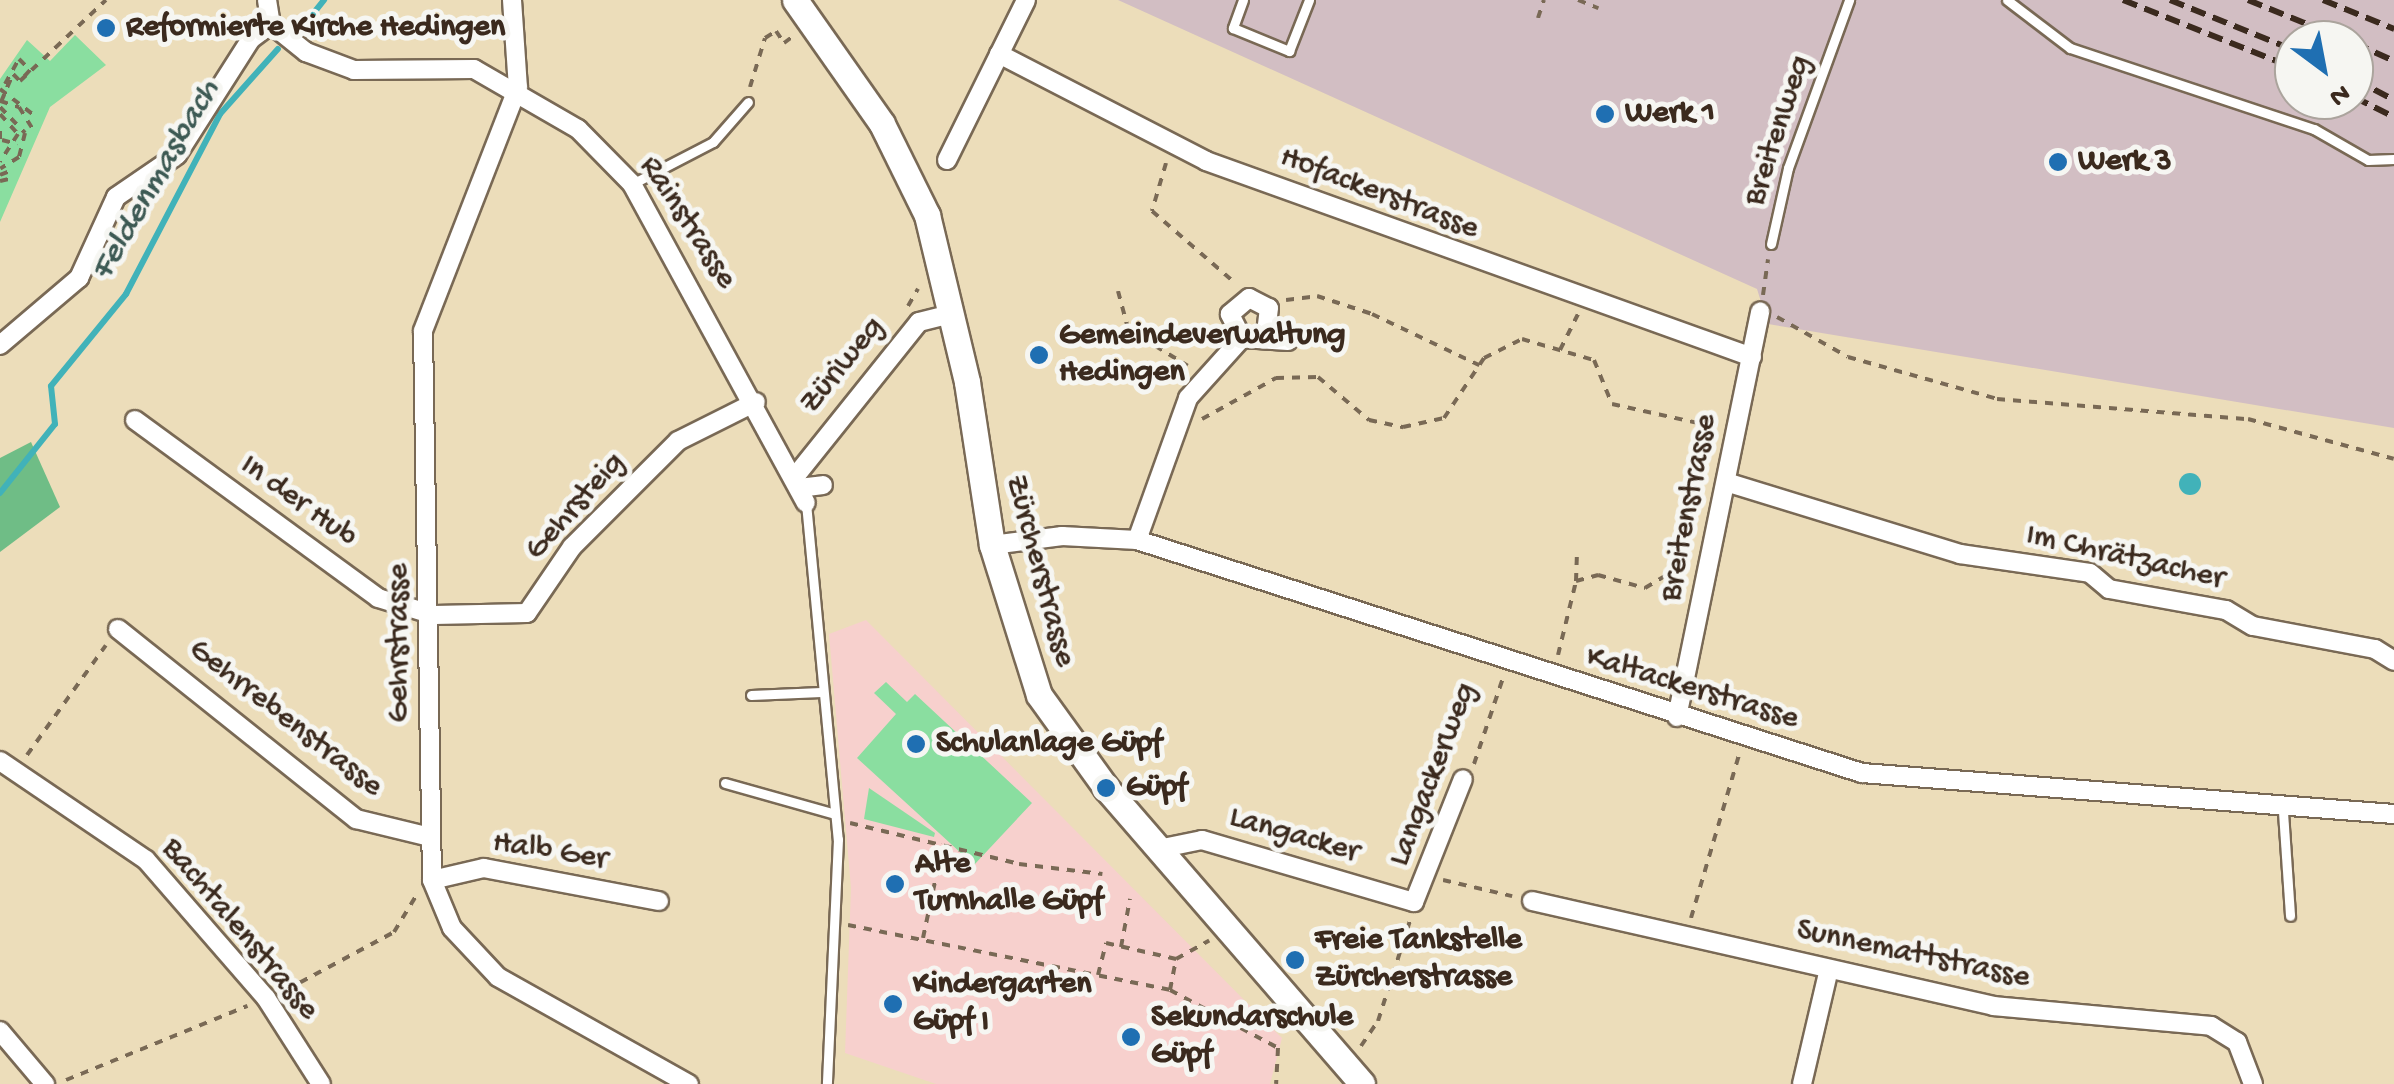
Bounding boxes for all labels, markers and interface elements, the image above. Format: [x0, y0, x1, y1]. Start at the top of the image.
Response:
place label: Reformierte Kirche Hedingen [126, 9, 505, 47]
marker: Reformierte Kirche Hedingen [95, 17, 117, 39]
north arrow [2274, 20, 2374, 120]
street label: Breitenweg [1737, 51, 1821, 211]
water label: Feldenmasbach [83, 73, 231, 289]
text: N [2323, 75, 2356, 113]
place label: Werk 1 [1625, 95, 1715, 133]
marker: Werk 1 [1594, 103, 1616, 125]
street label: Hofackerstrasse [1274, 139, 1484, 249]
place label: Werk 3 [2078, 143, 2172, 181]
street label: Rainstrasse [630, 149, 744, 297]
marker: Werk 3 [2047, 151, 2069, 173]
street label: Züriweg [792, 310, 894, 422]
place label: Gemeindeverwaltung Hedingen [1059, 318, 1345, 393]
marker: Gemeindeverwaltung Hedingen [1028, 344, 1050, 366]
street label: Breitenstrasse [1653, 411, 1727, 605]
street label: Gehrsteig [518, 445, 634, 569]
street label: In der Hub [232, 447, 364, 557]
street label: Zürcherstrasse [995, 471, 1083, 671]
street label: Im Chrätzacher [2022, 517, 2228, 599]
street label: Gehrstrasse [381, 563, 419, 723]
street label: Gehrrebenstrasse [180, 631, 390, 807]
street label: Kaltackerstrasse [1581, 638, 1803, 740]
street label: Langackerweg [1381, 678, 1487, 872]
place label: Schulanlage Güpf [936, 725, 1162, 763]
marker: Schulanlage Güpf [905, 733, 927, 755]
place label: Güpf [1126, 769, 1187, 807]
marker: Güpf [1095, 777, 1117, 799]
street label: Langacker [1224, 799, 1364, 873]
street label: Halb Ger [490, 824, 610, 880]
street label: Bachtalenstrasse [152, 831, 326, 1029]
place label: Alte Turnhalle Güpf [915, 847, 1103, 922]
marker: Alte Turnhalle Güpf [884, 873, 906, 895]
street label: Sunnemattstrasse [1793, 912, 2033, 998]
place label: Freie Tankstelle Zürcherstrasse [1315, 923, 1522, 998]
marker: Freie Tankstelle Zürcherstrasse [1284, 949, 1306, 971]
place label: Kindergarten Güpf I [913, 967, 1091, 1042]
marker: Kindergarten Güpf I [882, 993, 904, 1015]
place label: Sekundarschule Güpf [1151, 1000, 1353, 1075]
marker: Sekundarschule Güpf [1120, 1026, 1142, 1048]

